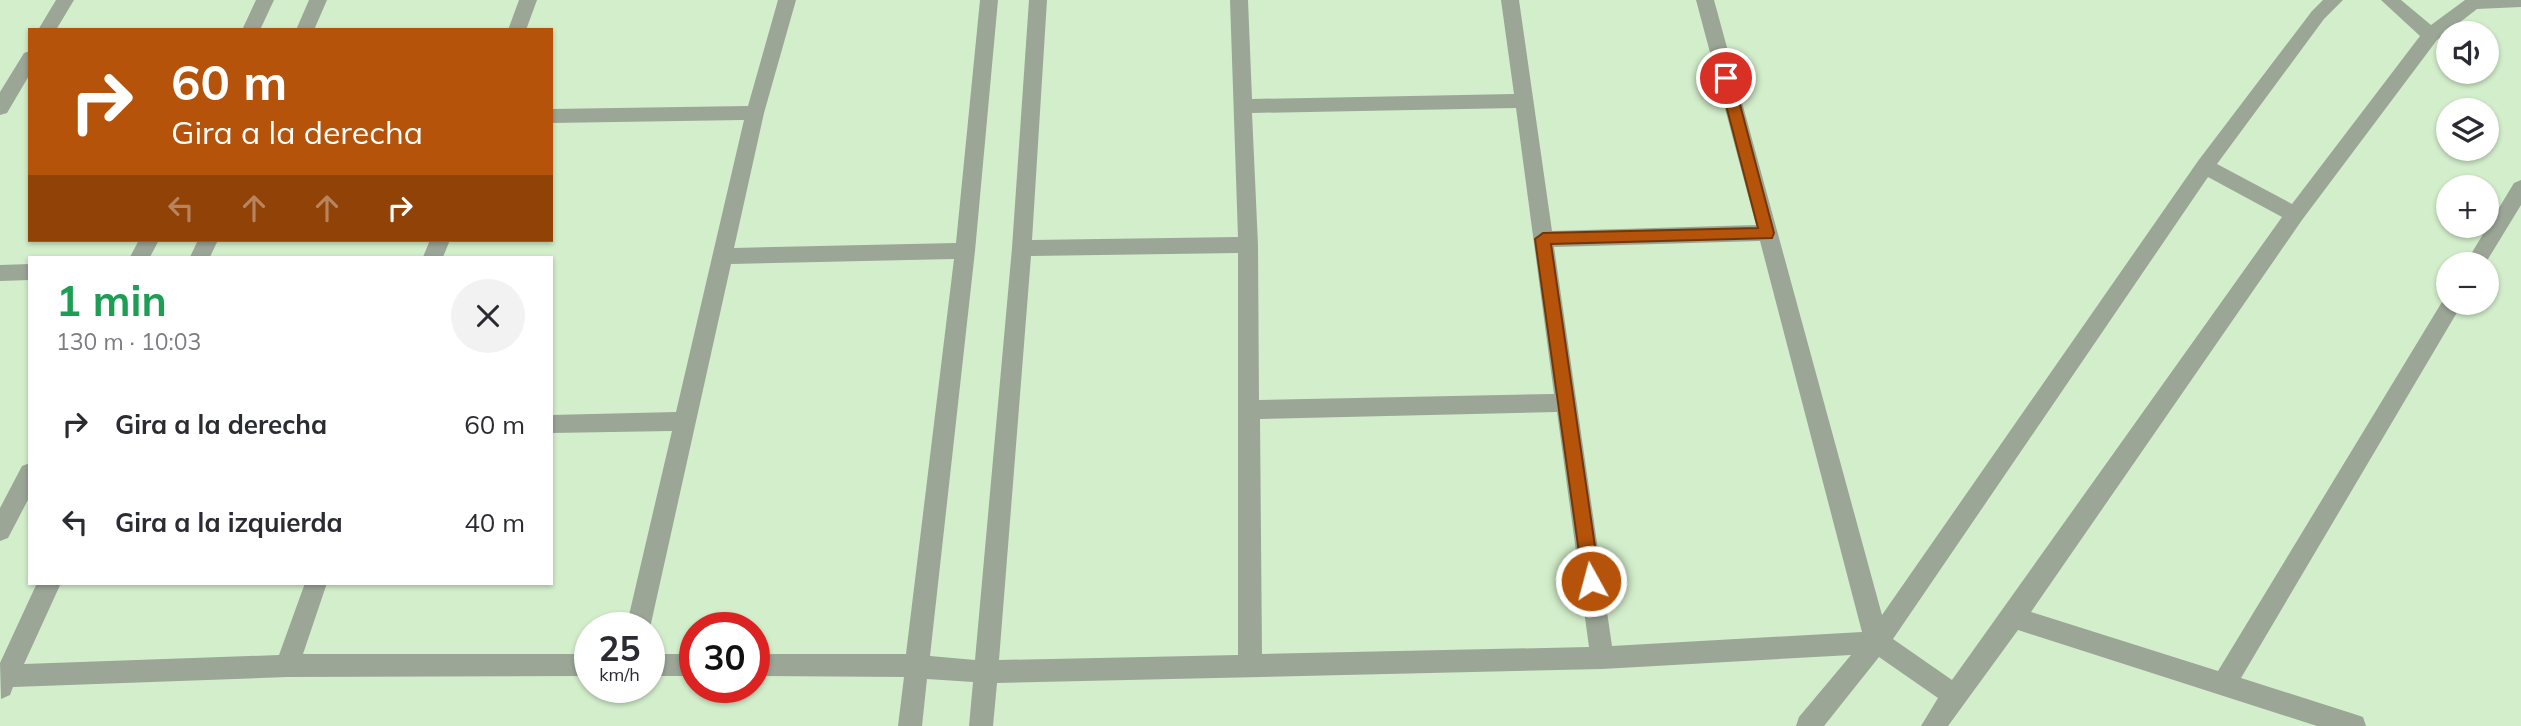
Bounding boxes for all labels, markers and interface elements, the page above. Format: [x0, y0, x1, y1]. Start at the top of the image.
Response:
map controls [2436, 21, 2499, 315]
button: sound [2436, 21, 2499, 84]
pin [1696, 48, 1756, 108]
text: 60 m [171, 51, 287, 112]
icon: right [56, 56, 147, 147]
icon: arrive [1707, 59, 1745, 97]
button: layers [2436, 98, 2499, 161]
text: Gira a la derecha [171, 112, 423, 152]
button: + [2436, 175, 2499, 238]
icon: left [162, 189, 200, 227]
icon: ahead [235, 189, 273, 227]
icon: ahead [308, 189, 346, 227]
icon: right [381, 189, 419, 227]
button: − [2436, 252, 2499, 315]
text: 1 min [56, 274, 167, 327]
button: close [451, 279, 525, 353]
text: 130 m · 10:03 [56, 327, 201, 356]
icon: right [56, 405, 94, 443]
text: Gira a la derecha [115, 408, 327, 441]
text: 60 m [464, 408, 525, 441]
icon: left [56, 503, 94, 541]
text: Gira a la izquierda [115, 506, 343, 539]
text: 40 m [464, 506, 525, 539]
position arrow [1554, 544, 1628, 618]
speed limit sign: 30 [679, 612, 770, 703]
text: 25 [598, 626, 641, 670]
text: km/h [599, 663, 640, 686]

